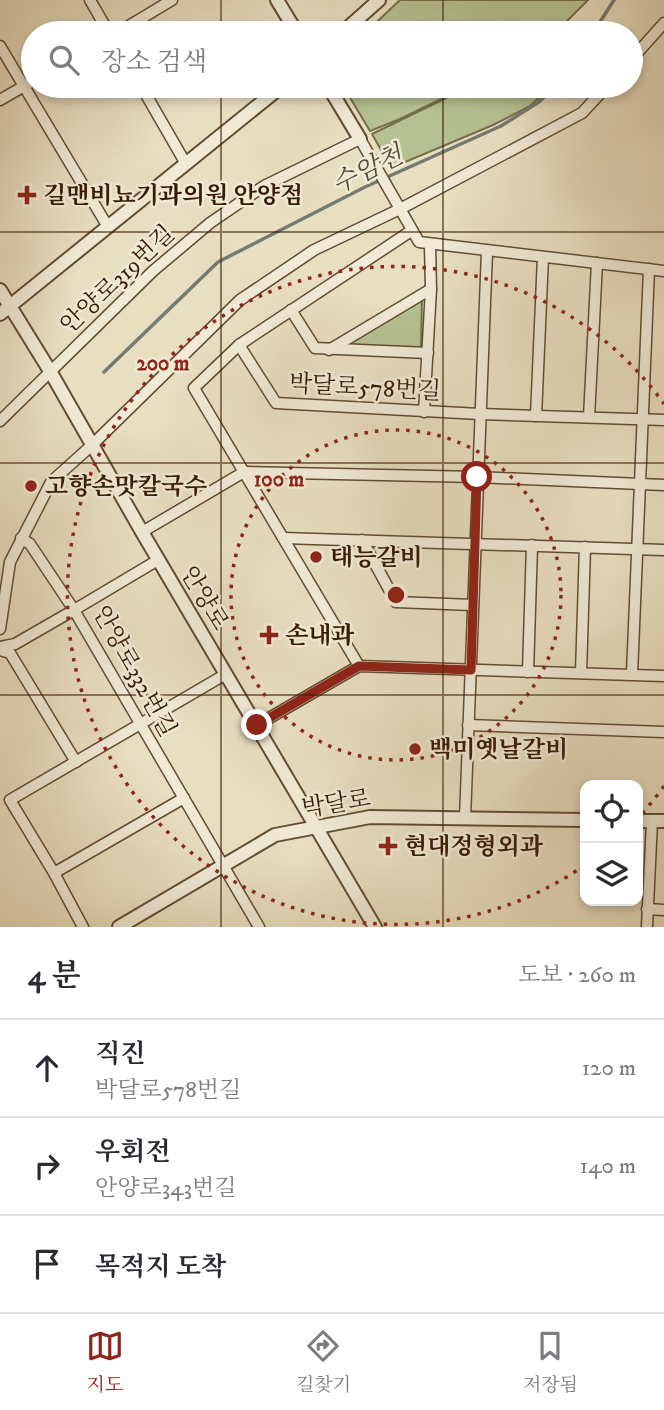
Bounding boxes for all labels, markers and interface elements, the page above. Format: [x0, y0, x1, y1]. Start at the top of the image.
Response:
search box [21, 21, 643, 98]
icon: search [45, 41, 83, 79]
text: 장소 검색 [101, 46, 207, 79]
water label: 수암천 [327, 138, 410, 202]
place label: 길맨비뇨기과의원 안양점 [43, 181, 303, 211]
marker: 길맨비뇨기과의원 안양점 [17, 185, 37, 205]
street label: 안양로319번길 [54, 219, 181, 340]
text: 200 m [136, 351, 190, 377]
street label: 박달로578번길 [288, 369, 442, 407]
route start [461, 461, 492, 492]
text: 100 m [254, 467, 304, 493]
place label: 고향손맛칼국수 [45, 472, 207, 502]
marker: 고향손맛칼국수 [23, 478, 39, 494]
place label: 태능갈비 [330, 543, 423, 573]
marker: 태능갈비 [308, 549, 324, 565]
street label: 안양로 [173, 561, 235, 636]
centre of rings [384, 583, 408, 607]
street label: 안양로332번길 [86, 601, 183, 742]
place label: 손내과 [285, 621, 355, 651]
marker: 손내과 [259, 625, 279, 645]
route end [241, 709, 272, 740]
place label: 백미옛날갈비 [429, 735, 568, 765]
marker: 백미옛날갈비 [407, 741, 423, 757]
map controls [580, 780, 643, 906]
button: locate [580, 780, 643, 843]
street label: 박달로 [299, 784, 373, 824]
place label: 현대정형외과 [404, 832, 543, 862]
marker: 현대정형외과 [378, 836, 398, 856]
button: layers [580, 843, 643, 906]
text: 4 분 [28, 958, 81, 995]
text: 도보 · 260 m [518, 961, 636, 990]
text: 직진 [95, 1038, 145, 1071]
icon: ahead [28, 1049, 66, 1087]
text: 120 m [582, 1054, 636, 1083]
text: 박달로578번길 [95, 1076, 241, 1105]
text: 우회전 [95, 1136, 170, 1169]
icon: right [28, 1147, 66, 1185]
text: 140 m [580, 1152, 636, 1181]
text: 안양로343번길 [95, 1174, 237, 1203]
icon: arrive [28, 1245, 66, 1283]
text: 목적지 도착 [95, 1251, 226, 1284]
tab: 지도 [86, 1327, 124, 1397]
tab: 길찾기 [296, 1327, 351, 1397]
tab: 저장됨 [523, 1327, 578, 1397]

